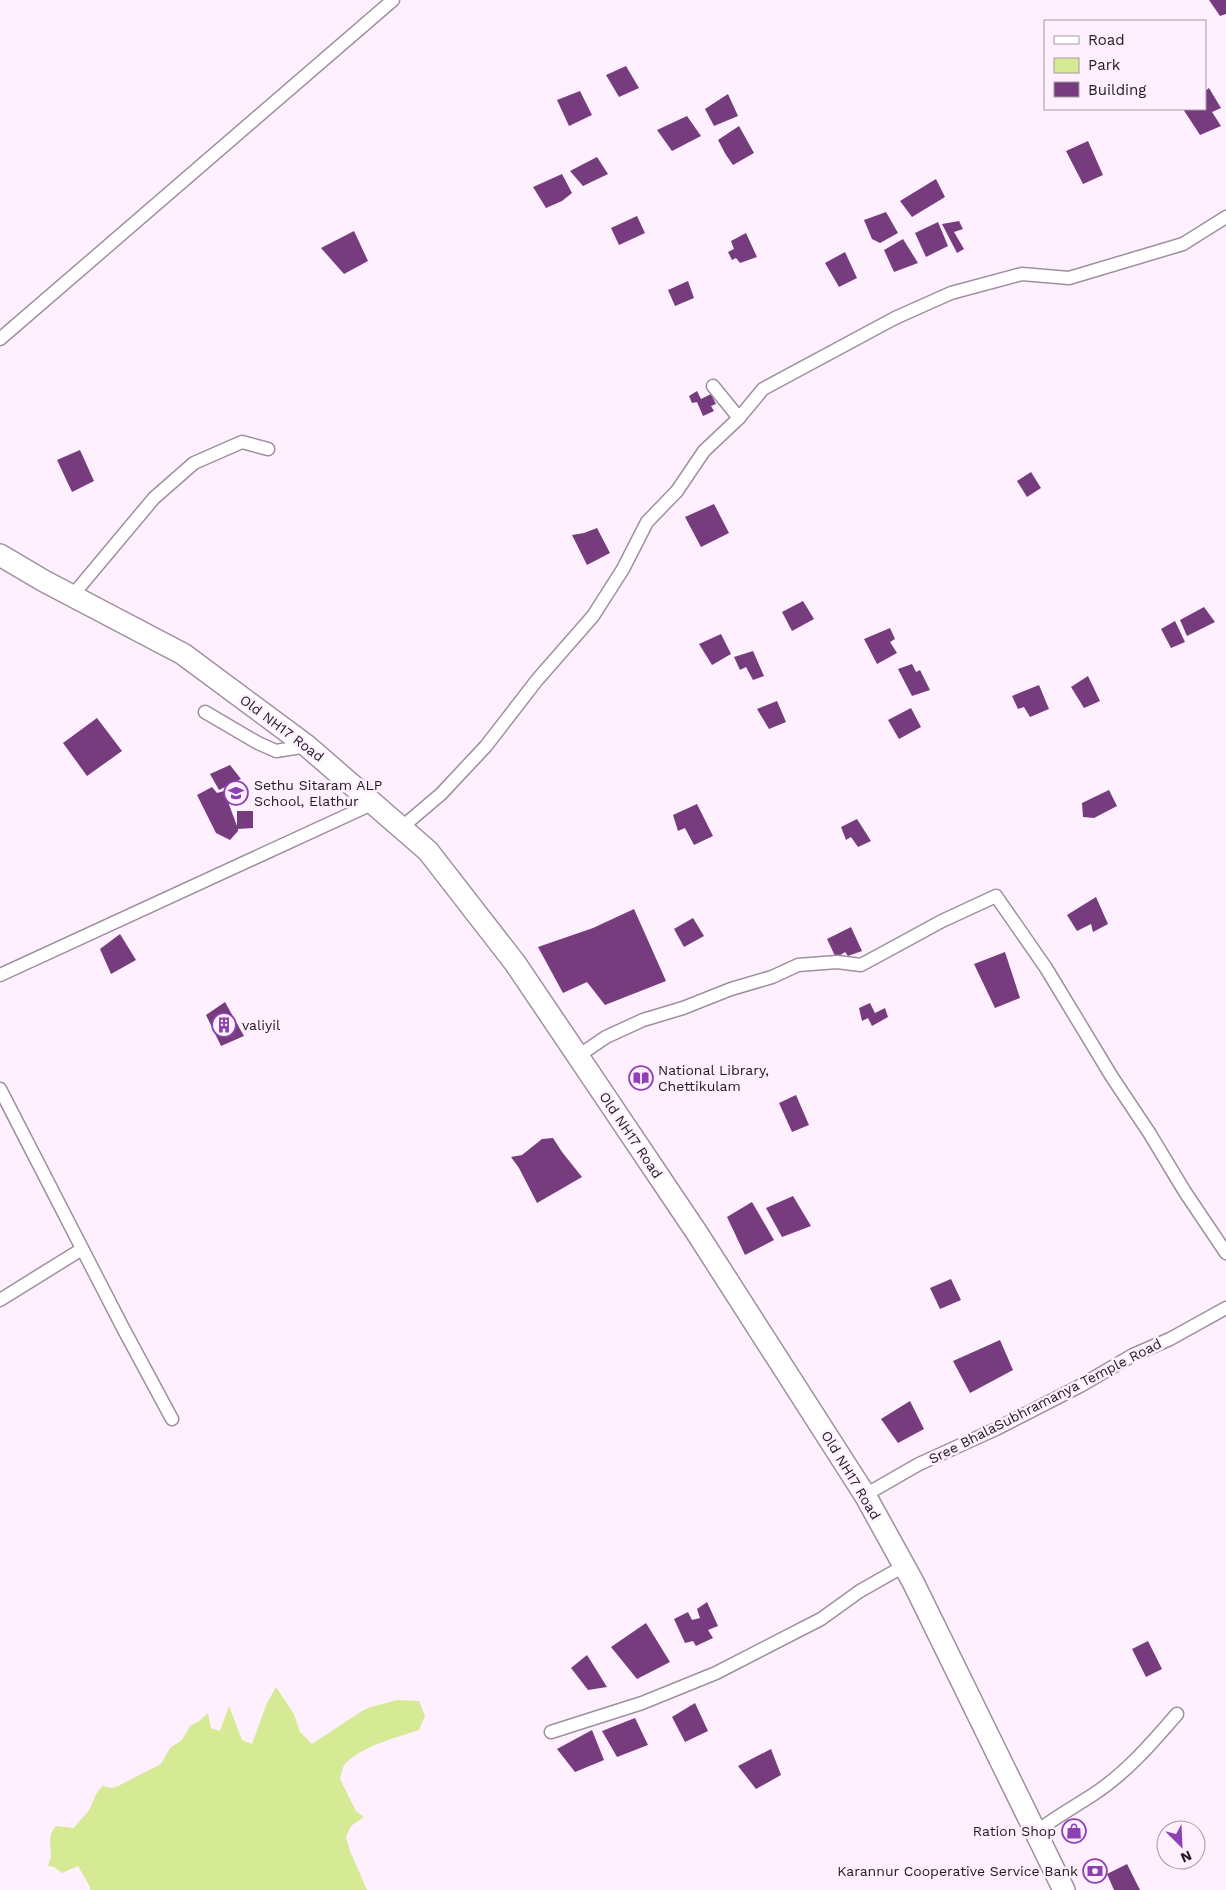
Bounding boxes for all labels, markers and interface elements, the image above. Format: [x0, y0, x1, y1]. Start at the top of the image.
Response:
legend [1044, 20, 1206, 110]
text: Road [1088, 31, 1125, 49]
text: Park [1088, 56, 1121, 74]
text: Building [1088, 81, 1146, 99]
street label: Old NH17 Road [237, 691, 327, 765]
place label: Sethu Sitaram ALP School, Elathur [254, 777, 382, 809]
school or university icon: Sethu Sitaram ALP School, Elathur [223, 780, 249, 806]
building icon: valiyil [211, 1012, 237, 1038]
place label: valiyil [242, 1017, 281, 1033]
place label: National Library, Chettikulam [658, 1062, 769, 1094]
library icon: National Library, Chettikulam [628, 1065, 654, 1091]
street label: Old NH17 Road [596, 1089, 666, 1181]
street label: Sree BhalaSubhramanya Temple Road [926, 1335, 1164, 1467]
street label: Old NH17 Road [818, 1428, 884, 1522]
shop icon: Ration Shop [1061, 1818, 1087, 1844]
north arrow [1156, 1820, 1206, 1870]
place label: Ration Shop [973, 1823, 1056, 1839]
text: N [1178, 1847, 1194, 1866]
bank icon: Karannur Cooperative Service Bank [1082, 1858, 1108, 1884]
place label: Karannur Cooperative Service Bank [837, 1863, 1078, 1879]

